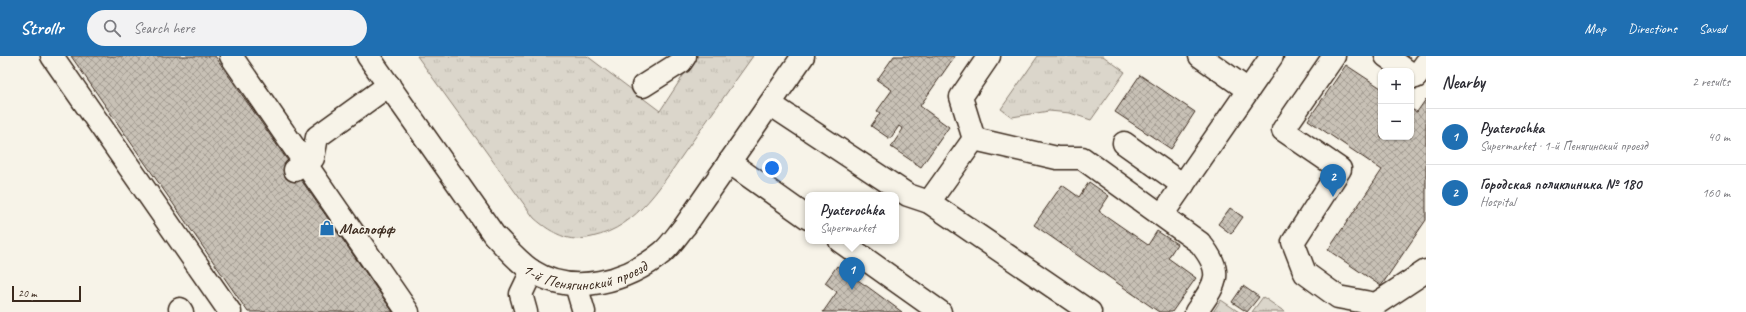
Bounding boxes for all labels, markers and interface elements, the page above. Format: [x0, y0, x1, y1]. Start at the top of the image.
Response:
search box [87, 10, 367, 46]
text: Strollr [20, 16, 63, 40]
icon: search [101, 17, 123, 39]
text: Search here [133, 19, 195, 38]
text: Map [1585, 20, 1606, 37]
text: Directions [1628, 20, 1677, 37]
text: Saved [1699, 20, 1726, 37]
map controls [1378, 68, 1414, 140]
button: + [1378, 68, 1414, 104]
text: Nearby [1442, 72, 1485, 93]
text: 2 results [1692, 74, 1730, 90]
button: − [1378, 104, 1414, 140]
text: Pyaterochka [1480, 119, 1544, 138]
text: 1 [1452, 129, 1458, 145]
text: 40 m [1708, 129, 1730, 145]
text: Supermarket · 1-й Пенягинский проезд [1480, 138, 1648, 154]
your location [762, 158, 782, 178]
pin: 2 [1320, 164, 1346, 197]
text: Городская поликлиника № 180 [1480, 175, 1642, 194]
text: 2 [1452, 185, 1458, 201]
text: 160 m [1702, 185, 1730, 201]
popup [805, 192, 899, 244]
text: Hospital [1480, 194, 1516, 210]
text: Pyaterochka [820, 201, 884, 220]
shop icon: Маслофф [318, 219, 336, 237]
place label: Маслофф [339, 219, 397, 239]
text: Supermarket [820, 220, 875, 236]
street label: 1-й Пенягинский проезд [522, 250, 650, 270]
text: 1-й Пенягинский проезд [519, 256, 652, 295]
pin: 1 [839, 257, 865, 290]
scale bar [12, 284, 81, 303]
text: 20 m [18, 286, 37, 300]

